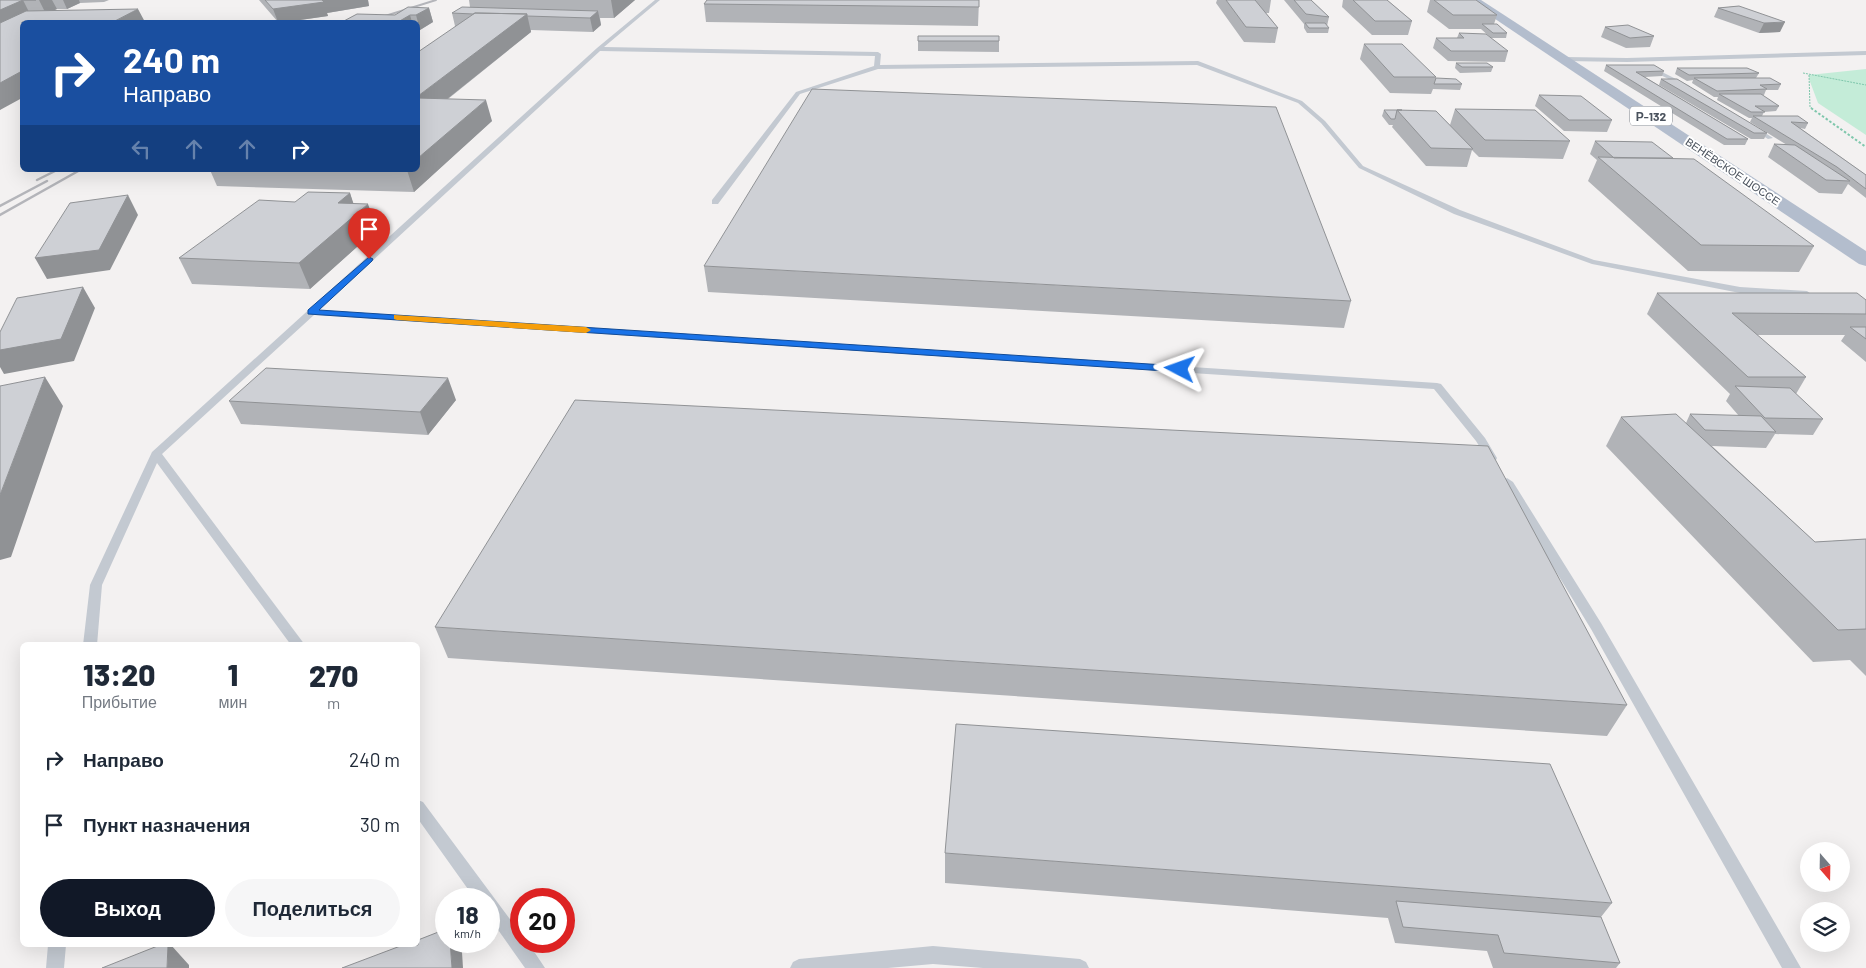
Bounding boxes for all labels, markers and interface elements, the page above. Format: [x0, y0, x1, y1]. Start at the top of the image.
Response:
text: 240 m [123, 38, 220, 80]
icon: right [40, 40, 105, 105]
text: Направо [123, 80, 211, 106]
road number: Р-132 [1630, 106, 1672, 125]
icon: left [127, 135, 155, 163]
icon: ahead [180, 135, 208, 163]
icon: ahead [233, 135, 261, 163]
icon: right [286, 135, 314, 163]
street label: ВЕНЁВСКОЕ ШОССЕ [1683, 135, 1783, 207]
pin [348, 208, 390, 259]
icon: arrive [355, 215, 383, 243]
position arrow [1153, 342, 1205, 394]
text: 13:20 [83, 656, 156, 692]
text: 1 [228, 656, 238, 692]
text: 270 [309, 657, 358, 693]
text: Прибытие [82, 692, 157, 711]
text: мин [219, 692, 247, 711]
text: m [327, 693, 340, 712]
icon: right [40, 746, 68, 774]
text: Направо [83, 748, 164, 771]
text: 240 m [349, 748, 400, 771]
icon: arrive [40, 811, 68, 839]
text: Пункт назначения [83, 813, 250, 836]
text: 30 m [360, 813, 400, 836]
north arrow [1800, 842, 1850, 892]
map controls [1800, 842, 1850, 952]
button: Выход [40, 879, 215, 937]
button: Поделиться [225, 879, 400, 937]
speed limit sign: 20 [510, 888, 575, 953]
text: 18 [456, 899, 479, 929]
button: layers [1800, 902, 1850, 952]
text: km/h [454, 926, 481, 940]

